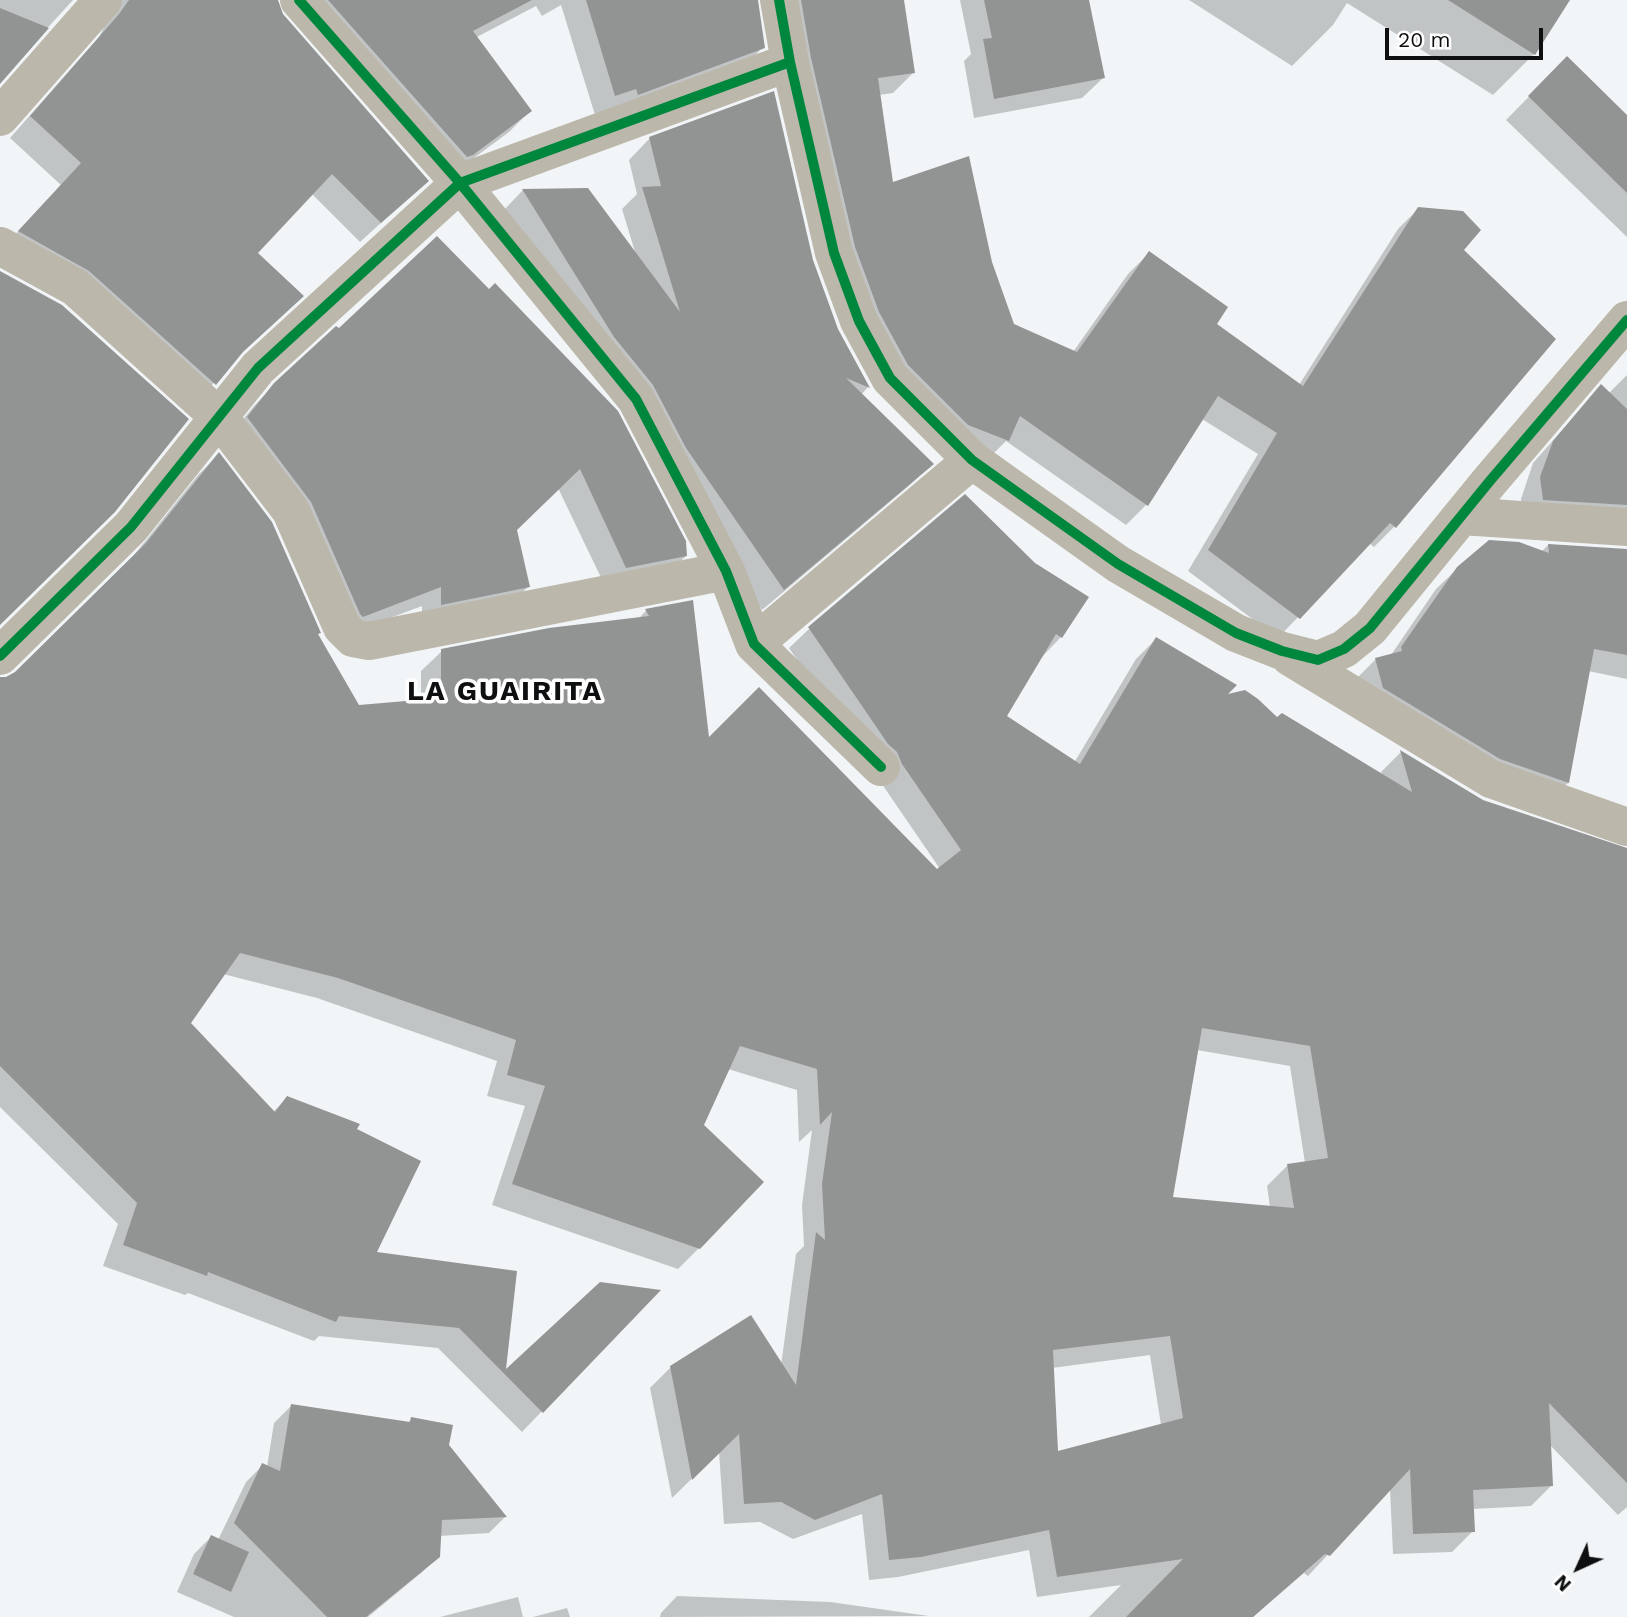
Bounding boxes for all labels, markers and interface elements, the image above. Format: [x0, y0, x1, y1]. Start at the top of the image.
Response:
scale bar [1389, 14, 1546, 58]
text: 20 m [1398, 27, 1450, 52]
district label: LA GUAIRITA [408, 675, 602, 709]
north arrow [1543, 1533, 1613, 1603]
text: N [1550, 1570, 1576, 1596]

